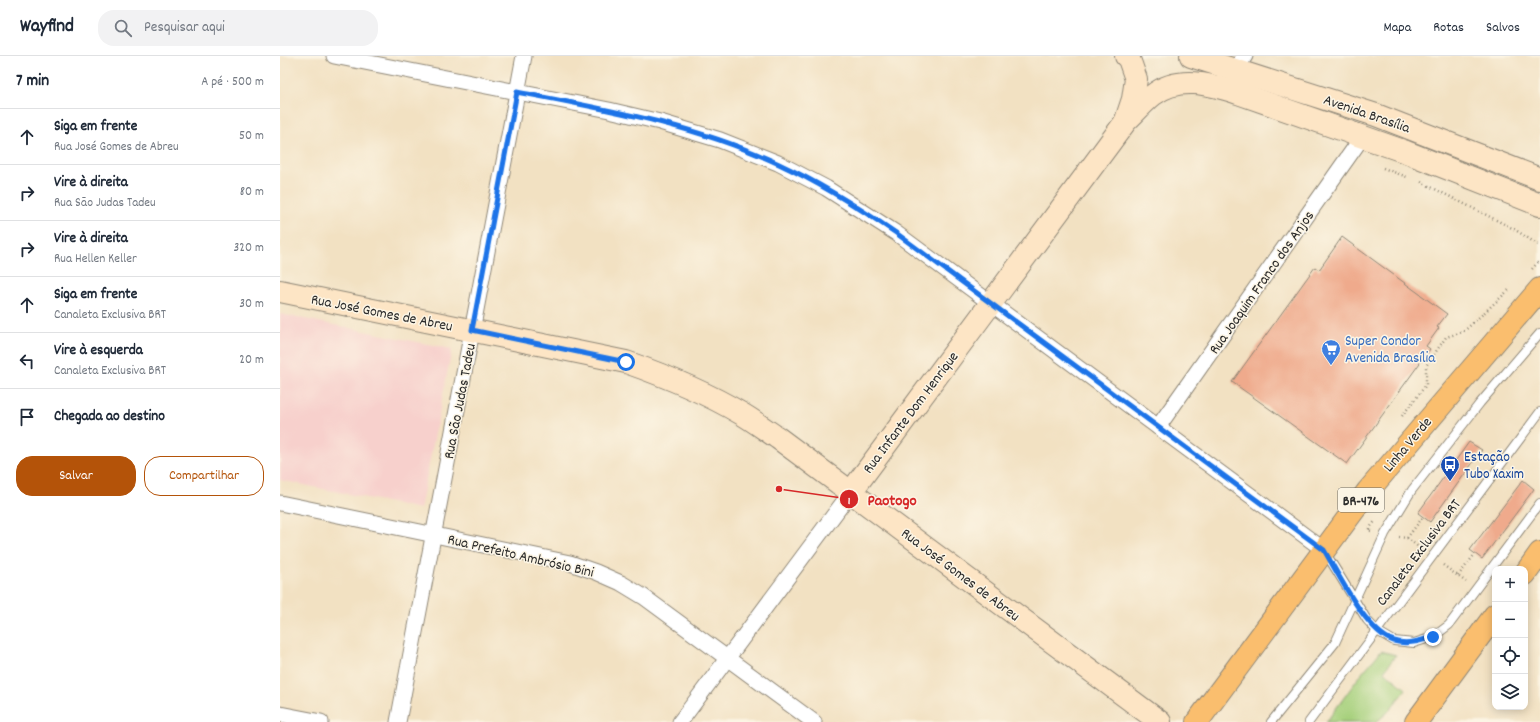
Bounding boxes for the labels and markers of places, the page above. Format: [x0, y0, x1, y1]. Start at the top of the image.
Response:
place label: Super Condor Avenida Brasília [1345, 331, 1436, 370]
supermarket icon: Super Condor Avenida Brasília [1320, 338, 1342, 366]
place label: Estação Tubo Xaxim [1464, 447, 1524, 486]
bus stop icon: Estação Tubo Xaxim [1439, 454, 1461, 482]
callout: Paotogo [839, 485, 924, 513]

